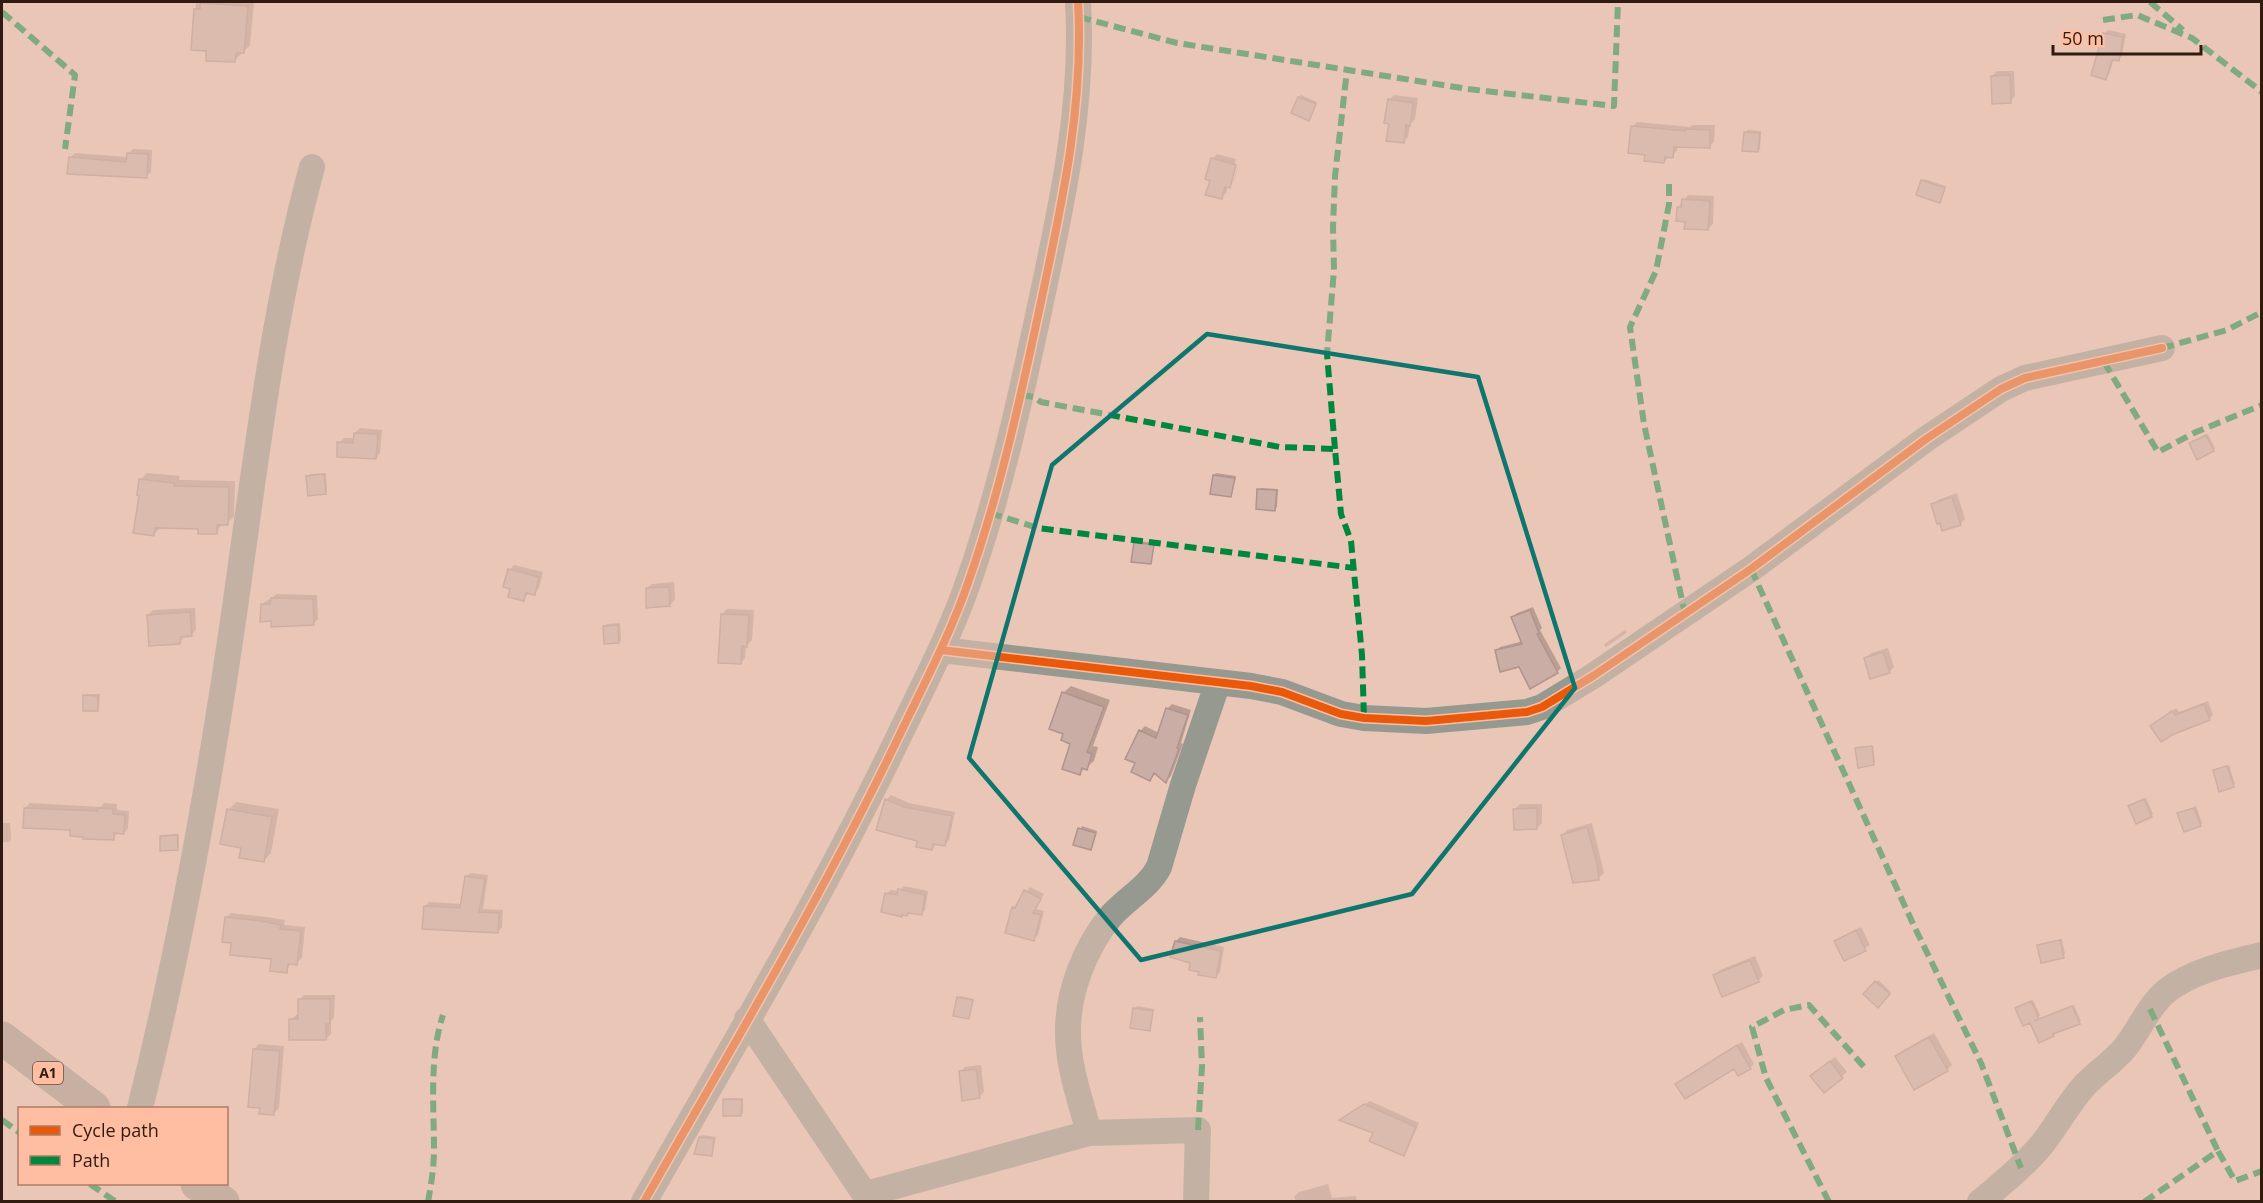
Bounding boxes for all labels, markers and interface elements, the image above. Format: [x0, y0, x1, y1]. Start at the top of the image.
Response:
scale bar [2053, 18, 2202, 56]
text: 50 m [2062, 26, 2104, 50]
road number: A1 [33, 1062, 63, 1084]
legend [18, 1107, 228, 1185]
text: Cycle path [72, 1118, 159, 1142]
text: Path [72, 1148, 110, 1172]

